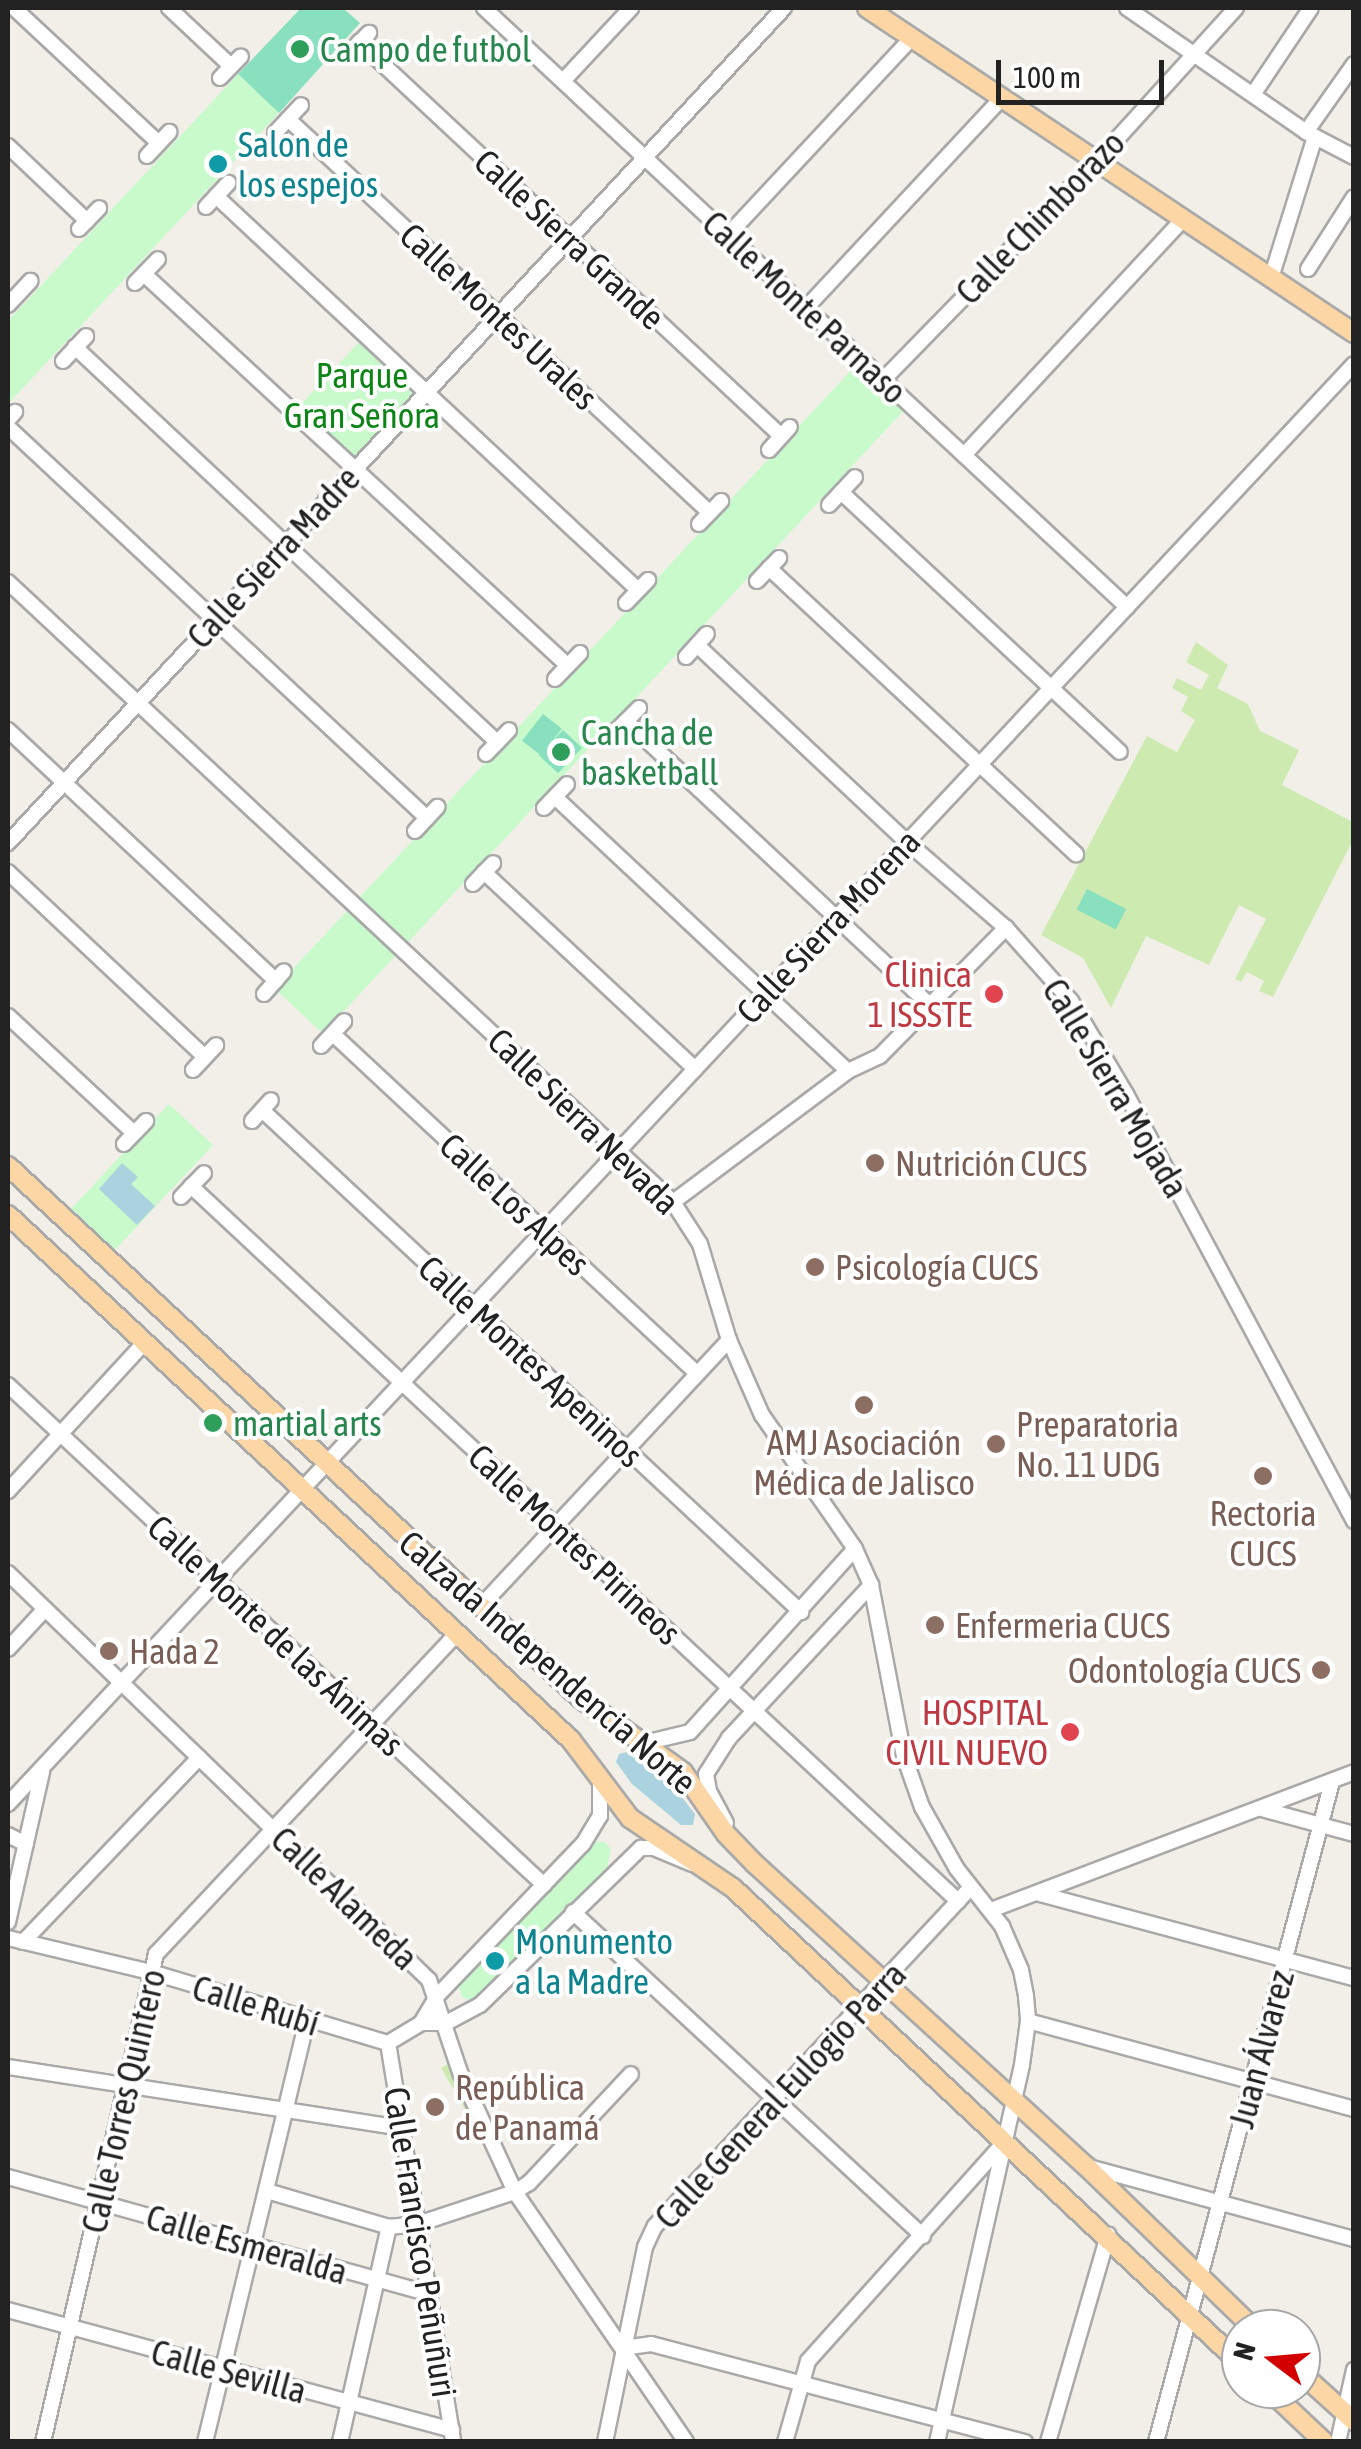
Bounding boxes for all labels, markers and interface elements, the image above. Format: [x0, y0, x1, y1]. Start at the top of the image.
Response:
place label: Campo de futbol [320, 28, 531, 70]
marker: Campo de futbol [289, 38, 311, 60]
scale bar [1001, 40, 1168, 102]
text: 100 m [1013, 60, 1081, 94]
street label: Calle Chimborazo [947, 122, 1133, 312]
place label: Salon de los espejos [238, 123, 378, 205]
street label: Calle Sierra Grande [466, 140, 674, 338]
marker: Salon de los espejos [207, 153, 229, 175]
street label: Calle Monte Parnaso [694, 202, 916, 412]
street label: Calle Montes Urales [392, 214, 606, 418]
park label: Parque Gran Señora [284, 354, 440, 436]
street label: Calle Sierra Madre [178, 457, 368, 657]
place label: Cancha de basketball [581, 711, 718, 793]
marker: Cancha de basketball [550, 741, 572, 763]
street label: Calle Sierra Morena [727, 820, 929, 1032]
place label: Clinica 1 ISSSTE [867, 953, 972, 1035]
street label: Calle Sierra Mojada [1034, 971, 1198, 1205]
marker: Clinica 1 ISSSTE [981, 981, 1007, 1007]
street label: Calle Sierra Nevada [480, 1019, 688, 1223]
street label: Calle Los Alpes [431, 1124, 599, 1284]
place label: Nutrición CUCS [895, 1142, 1087, 1184]
marker: Nutrición CUCS [864, 1152, 886, 1174]
street label: Calle Montes Apeninos [410, 1246, 652, 1476]
place label: Psicología CUCS [835, 1246, 1038, 1288]
marker: Psicología CUCS [804, 1256, 826, 1278]
marker: AMJ Asociación Médica de Jalisco [853, 1394, 875, 1416]
place label: martial arts [233, 1402, 382, 1444]
place label: Preparatoria No. 11 UDG [1016, 1403, 1179, 1485]
marker: martial arts [202, 1412, 224, 1434]
place label: AMJ Asociación Médica de Jalisco [753, 1421, 975, 1503]
marker: Preparatoria No. 11 UDG [985, 1433, 1007, 1455]
street label: Calle Montes Pirineos [460, 1435, 690, 1653]
marker: Rectoria CUCS [1252, 1465, 1274, 1487]
place label: Rectoria CUCS [1210, 1492, 1316, 1574]
street label: Calle Monte de las Ánimas [139, 1506, 413, 1764]
street label: Calzada Independencia Norte [391, 1522, 705, 1802]
place label: Enfermeria CUCS [955, 1604, 1170, 1646]
marker: Enfermeria CUCS [924, 1614, 946, 1636]
place label: Hada 2 [129, 1630, 220, 1672]
marker: Hada 2 [98, 1640, 120, 1662]
place label: Odontología CUCS [1068, 1649, 1301, 1691]
marker: Odontología CUCS [1310, 1659, 1332, 1681]
place label: HOSPITAL CIVIL NUEVO [885, 1691, 1048, 1773]
marker: HOSPITAL CIVIL NUEVO [1057, 1719, 1083, 1745]
street label: Calle Alameda [263, 1818, 427, 1978]
place label: Monumento a la Madre [515, 1920, 673, 2002]
marker: Monumento a la Madre [484, 1950, 506, 1972]
street label: Calle General Eulogio Parra [646, 1953, 914, 2237]
street label: Calle Torres Quintero [72, 1965, 174, 2237]
street label: Calle Rubí [188, 1966, 324, 2044]
street label: Juan Álvarez [1220, 1966, 1302, 2132]
place label: República de Panamá [455, 2066, 600, 2148]
street label: Calle Francisco Peñuñuri [376, 2084, 466, 2400]
marker: República de Panamá [424, 2096, 446, 2118]
street label: Calle Esmeralda [142, 2195, 352, 2293]
north arrow [1221, 2309, 1321, 2409]
street label: Calle Sevilla [147, 2330, 311, 2412]
text: N [1226, 2339, 1262, 2364]

